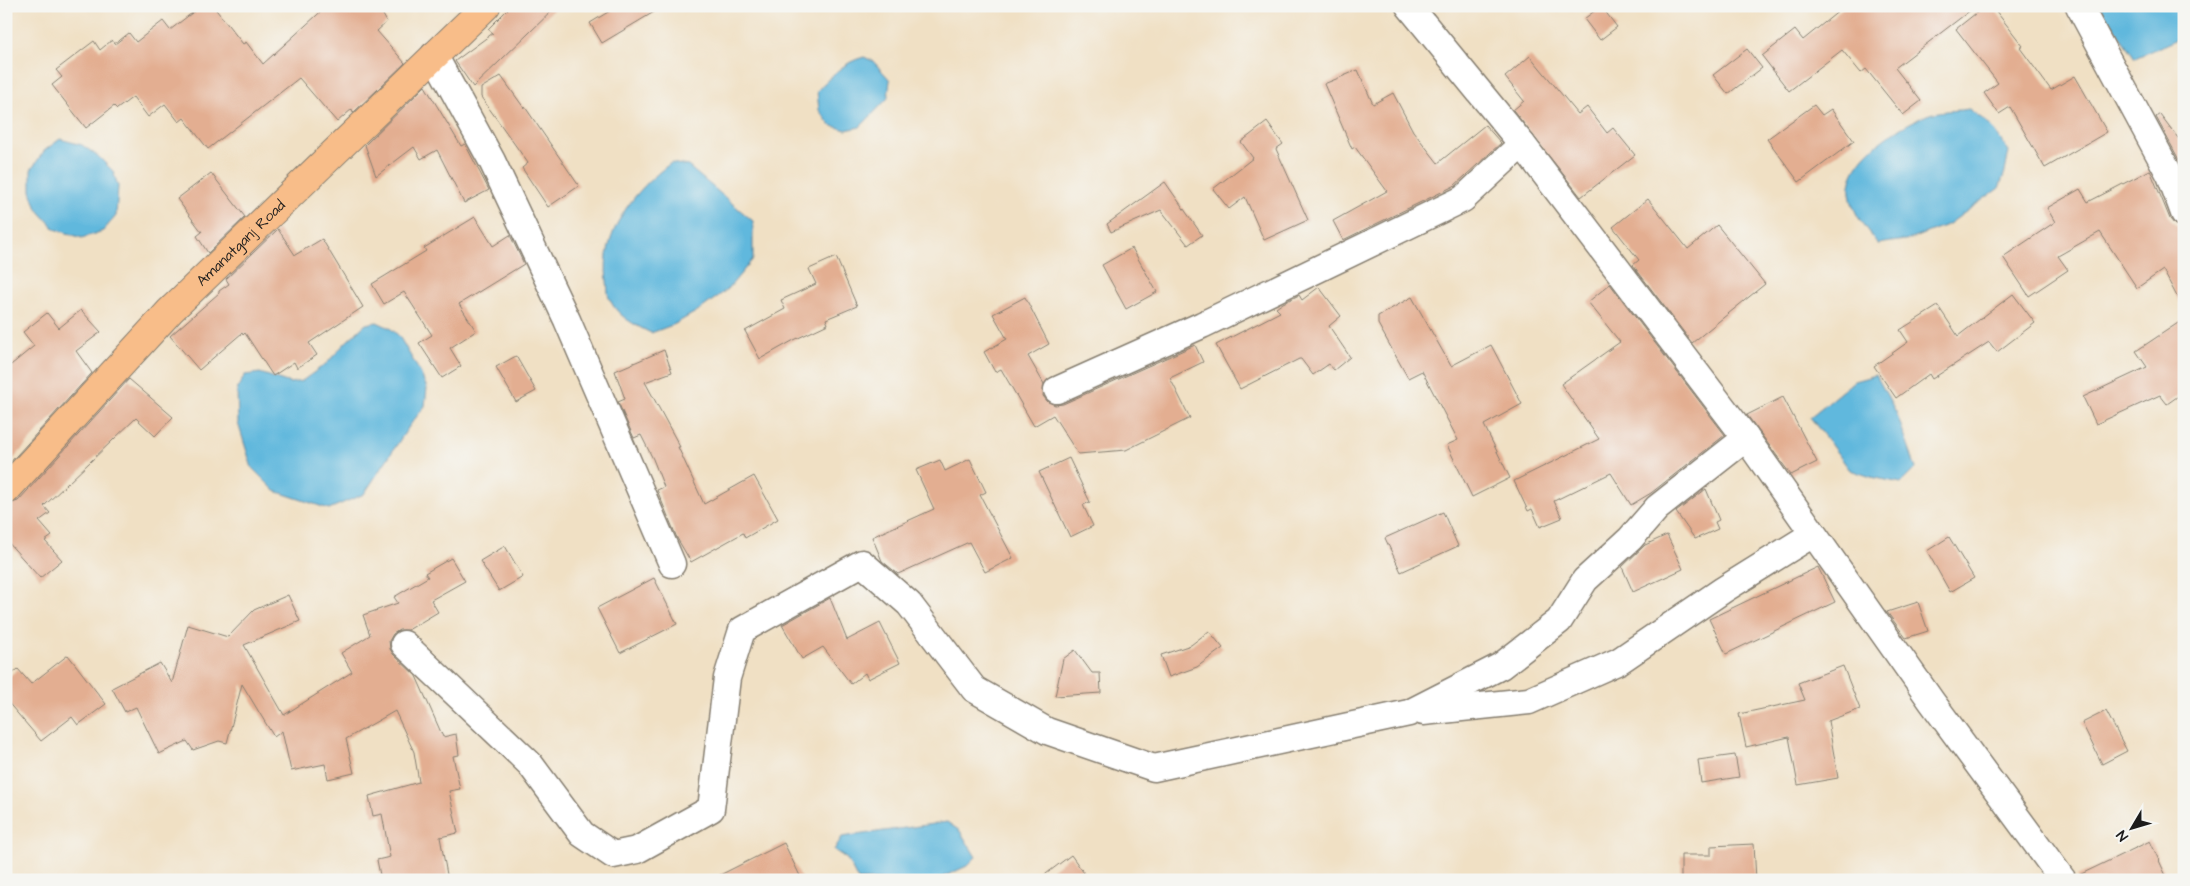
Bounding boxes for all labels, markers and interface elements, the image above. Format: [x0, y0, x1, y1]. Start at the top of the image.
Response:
street label: Amanatganj Road [192, 195, 290, 291]
north arrow [2108, 804, 2158, 854]
text: N [2112, 826, 2133, 845]

